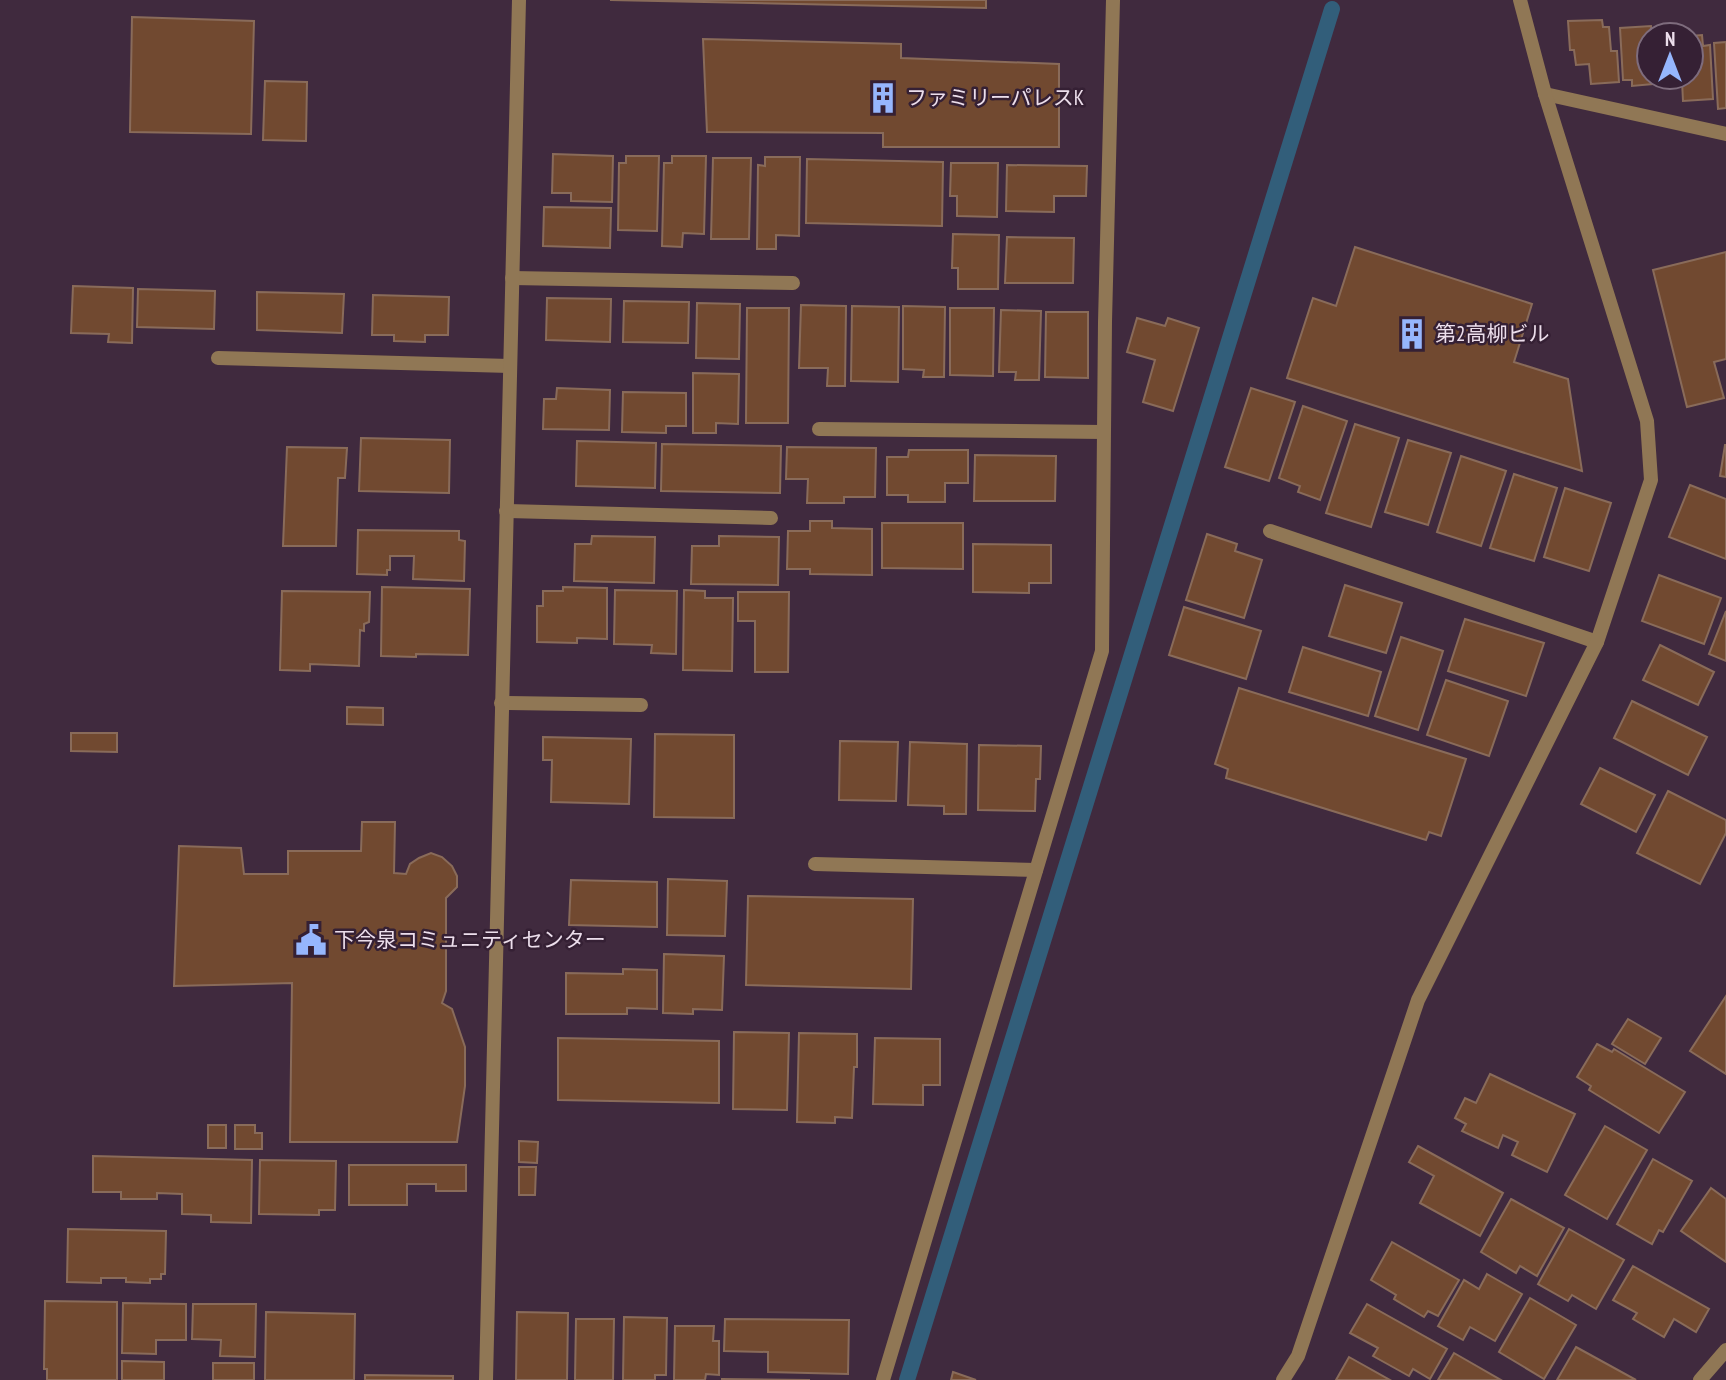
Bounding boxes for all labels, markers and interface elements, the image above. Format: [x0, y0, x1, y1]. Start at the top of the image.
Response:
north arrow [1635, 21, 1705, 91]
text: N [1665, 27, 1675, 51]
building icon: ファミリーパレスK [866, 81, 900, 115]
place label: ファミリーパレスK [906, 84, 1084, 111]
building icon: 第2高柳ビル [1395, 317, 1429, 351]
place label: 第2高柳ビル [1435, 320, 1549, 347]
public building icon: 下今泉コミュニティセンター [294, 923, 328, 957]
place label: 下今泉コミュニティセンター [334, 926, 606, 953]

